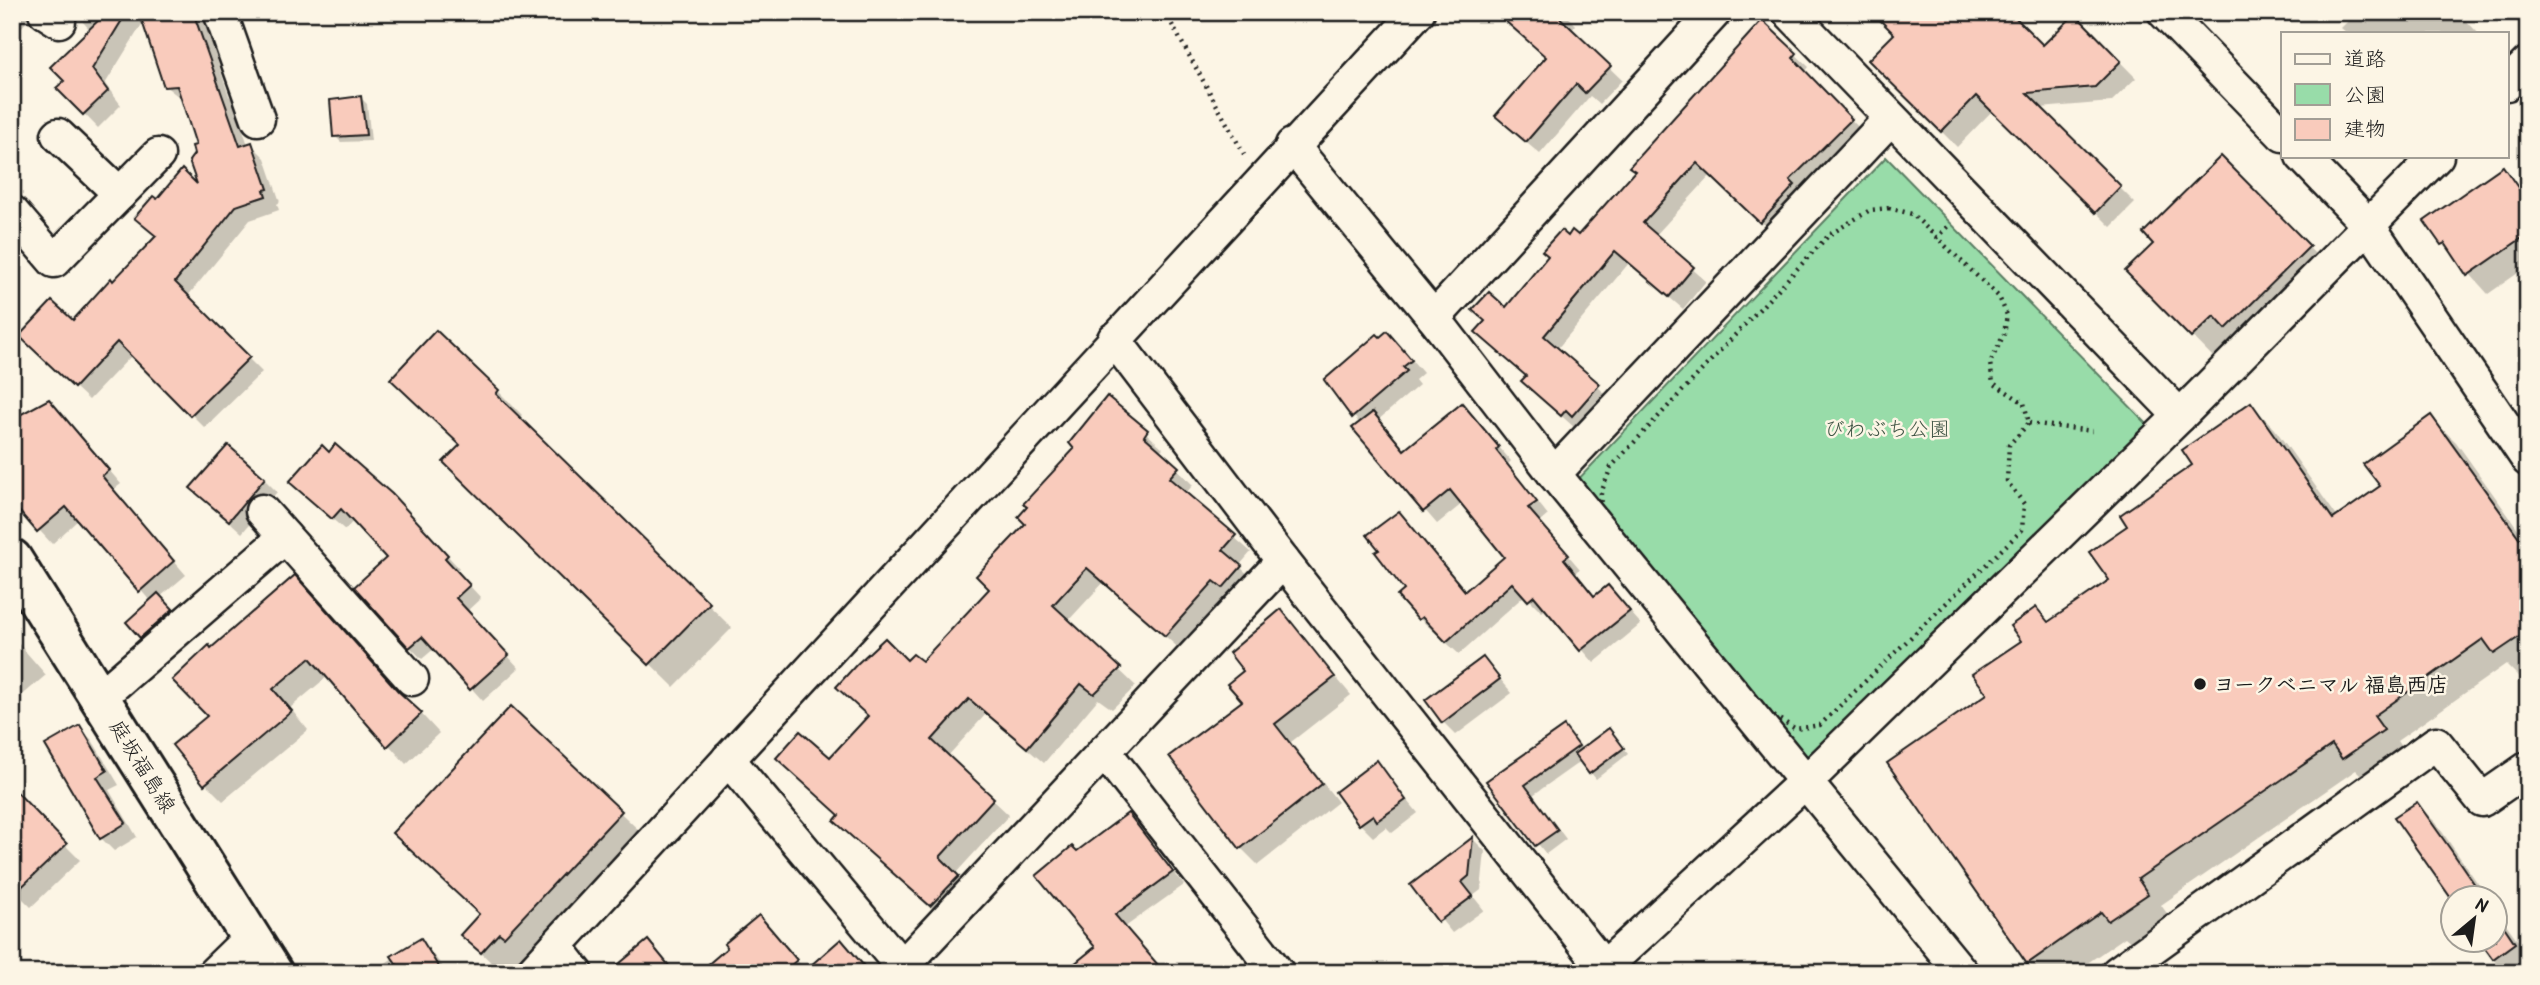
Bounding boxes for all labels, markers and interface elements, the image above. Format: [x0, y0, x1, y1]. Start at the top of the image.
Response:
legend [2281, 32, 2508, 158]
text: 道路 [2344, 44, 2386, 73]
text: 公園 [2344, 80, 2386, 109]
text: 建物 [2344, 114, 2386, 143]
park label: びわぶち公園 [1824, 414, 1950, 443]
place label: ヨークベニマル 福島西店 [2214, 670, 2448, 699]
marker: ヨークベニマル 福島西店 [2192, 676, 2208, 692]
street label: 庭坂福島線 [103, 714, 183, 818]
north arrow [2438, 884, 2508, 954]
text: N [2472, 890, 2493, 918]

